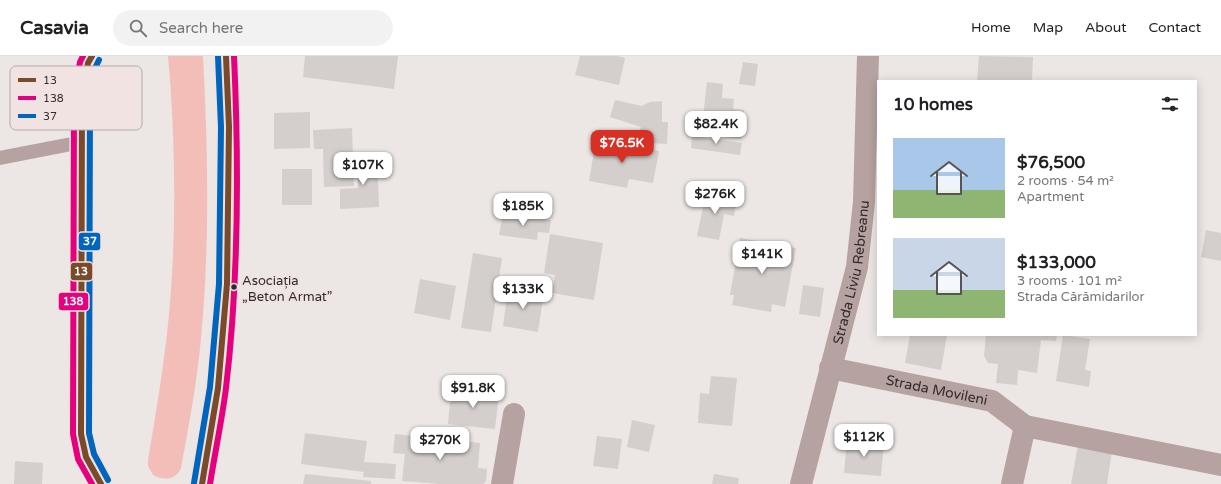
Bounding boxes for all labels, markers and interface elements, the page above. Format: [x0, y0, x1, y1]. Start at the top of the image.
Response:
search box [113, 10, 393, 46]
text: Casavia [20, 17, 89, 39]
icon: search [127, 17, 149, 39]
text: Search here [159, 19, 243, 37]
text: Home [971, 19, 1011, 36]
text: Map [1033, 19, 1063, 36]
text: About [1085, 19, 1127, 36]
text: Contact [1149, 19, 1201, 36]
legend [10, 66, 142, 130]
text: 13 [43, 74, 57, 87]
text: 138 [43, 92, 64, 105]
icon: filters [1159, 93, 1181, 115]
text: 10 homes [893, 94, 973, 115]
text: 37 [43, 110, 57, 123]
pin: $82.4K [683, 111, 749, 145]
text: $82.4K [694, 116, 738, 132]
pin: $76.5K [589, 130, 655, 164]
text: $76.5K [600, 135, 644, 151]
pin: $107K [335, 152, 391, 186]
text: $76,500 [1017, 152, 1085, 173]
icon: home [925, 154, 973, 202]
text: $107K [342, 157, 384, 173]
text: 2 rooms · 54 m² [1017, 173, 1114, 189]
pin: $276K [687, 181, 743, 215]
text: $276K [694, 186, 736, 202]
text: Apartment [1017, 189, 1084, 205]
pin: $185K [495, 193, 551, 227]
text: $185K [502, 198, 544, 214]
street label: Strada Liviu Rebreanu [829, 199, 873, 346]
line badge: 37 [78, 232, 101, 251]
text: 37 [83, 235, 97, 248]
pin: $141K [734, 241, 790, 275]
text: $141K [741, 246, 783, 262]
text: $133,000 [1017, 252, 1096, 273]
icon: home [925, 254, 973, 302]
line badge: 13 [70, 262, 93, 281]
text: 13 [74, 265, 88, 278]
place label: Asociația „Beton Armat” [242, 273, 332, 305]
text: 3 rooms · 101 m² [1017, 273, 1122, 289]
pin: $133K [495, 276, 551, 310]
text: $133K [502, 281, 544, 297]
marker: Asociația „Beton Armat” [229, 282, 239, 292]
text: Strada Cărămidarilor [1017, 289, 1145, 305]
line badge: 138 [58, 292, 89, 311]
text: 138 [63, 295, 83, 308]
street label: Strada Movileni [884, 372, 989, 409]
pin: $91.8K [440, 375, 506, 409]
text: $91.8K [451, 380, 495, 396]
pin: $112K [836, 424, 892, 458]
pin: $270K [412, 427, 468, 461]
text: $112K [843, 429, 885, 445]
text: $270K [419, 432, 461, 448]

